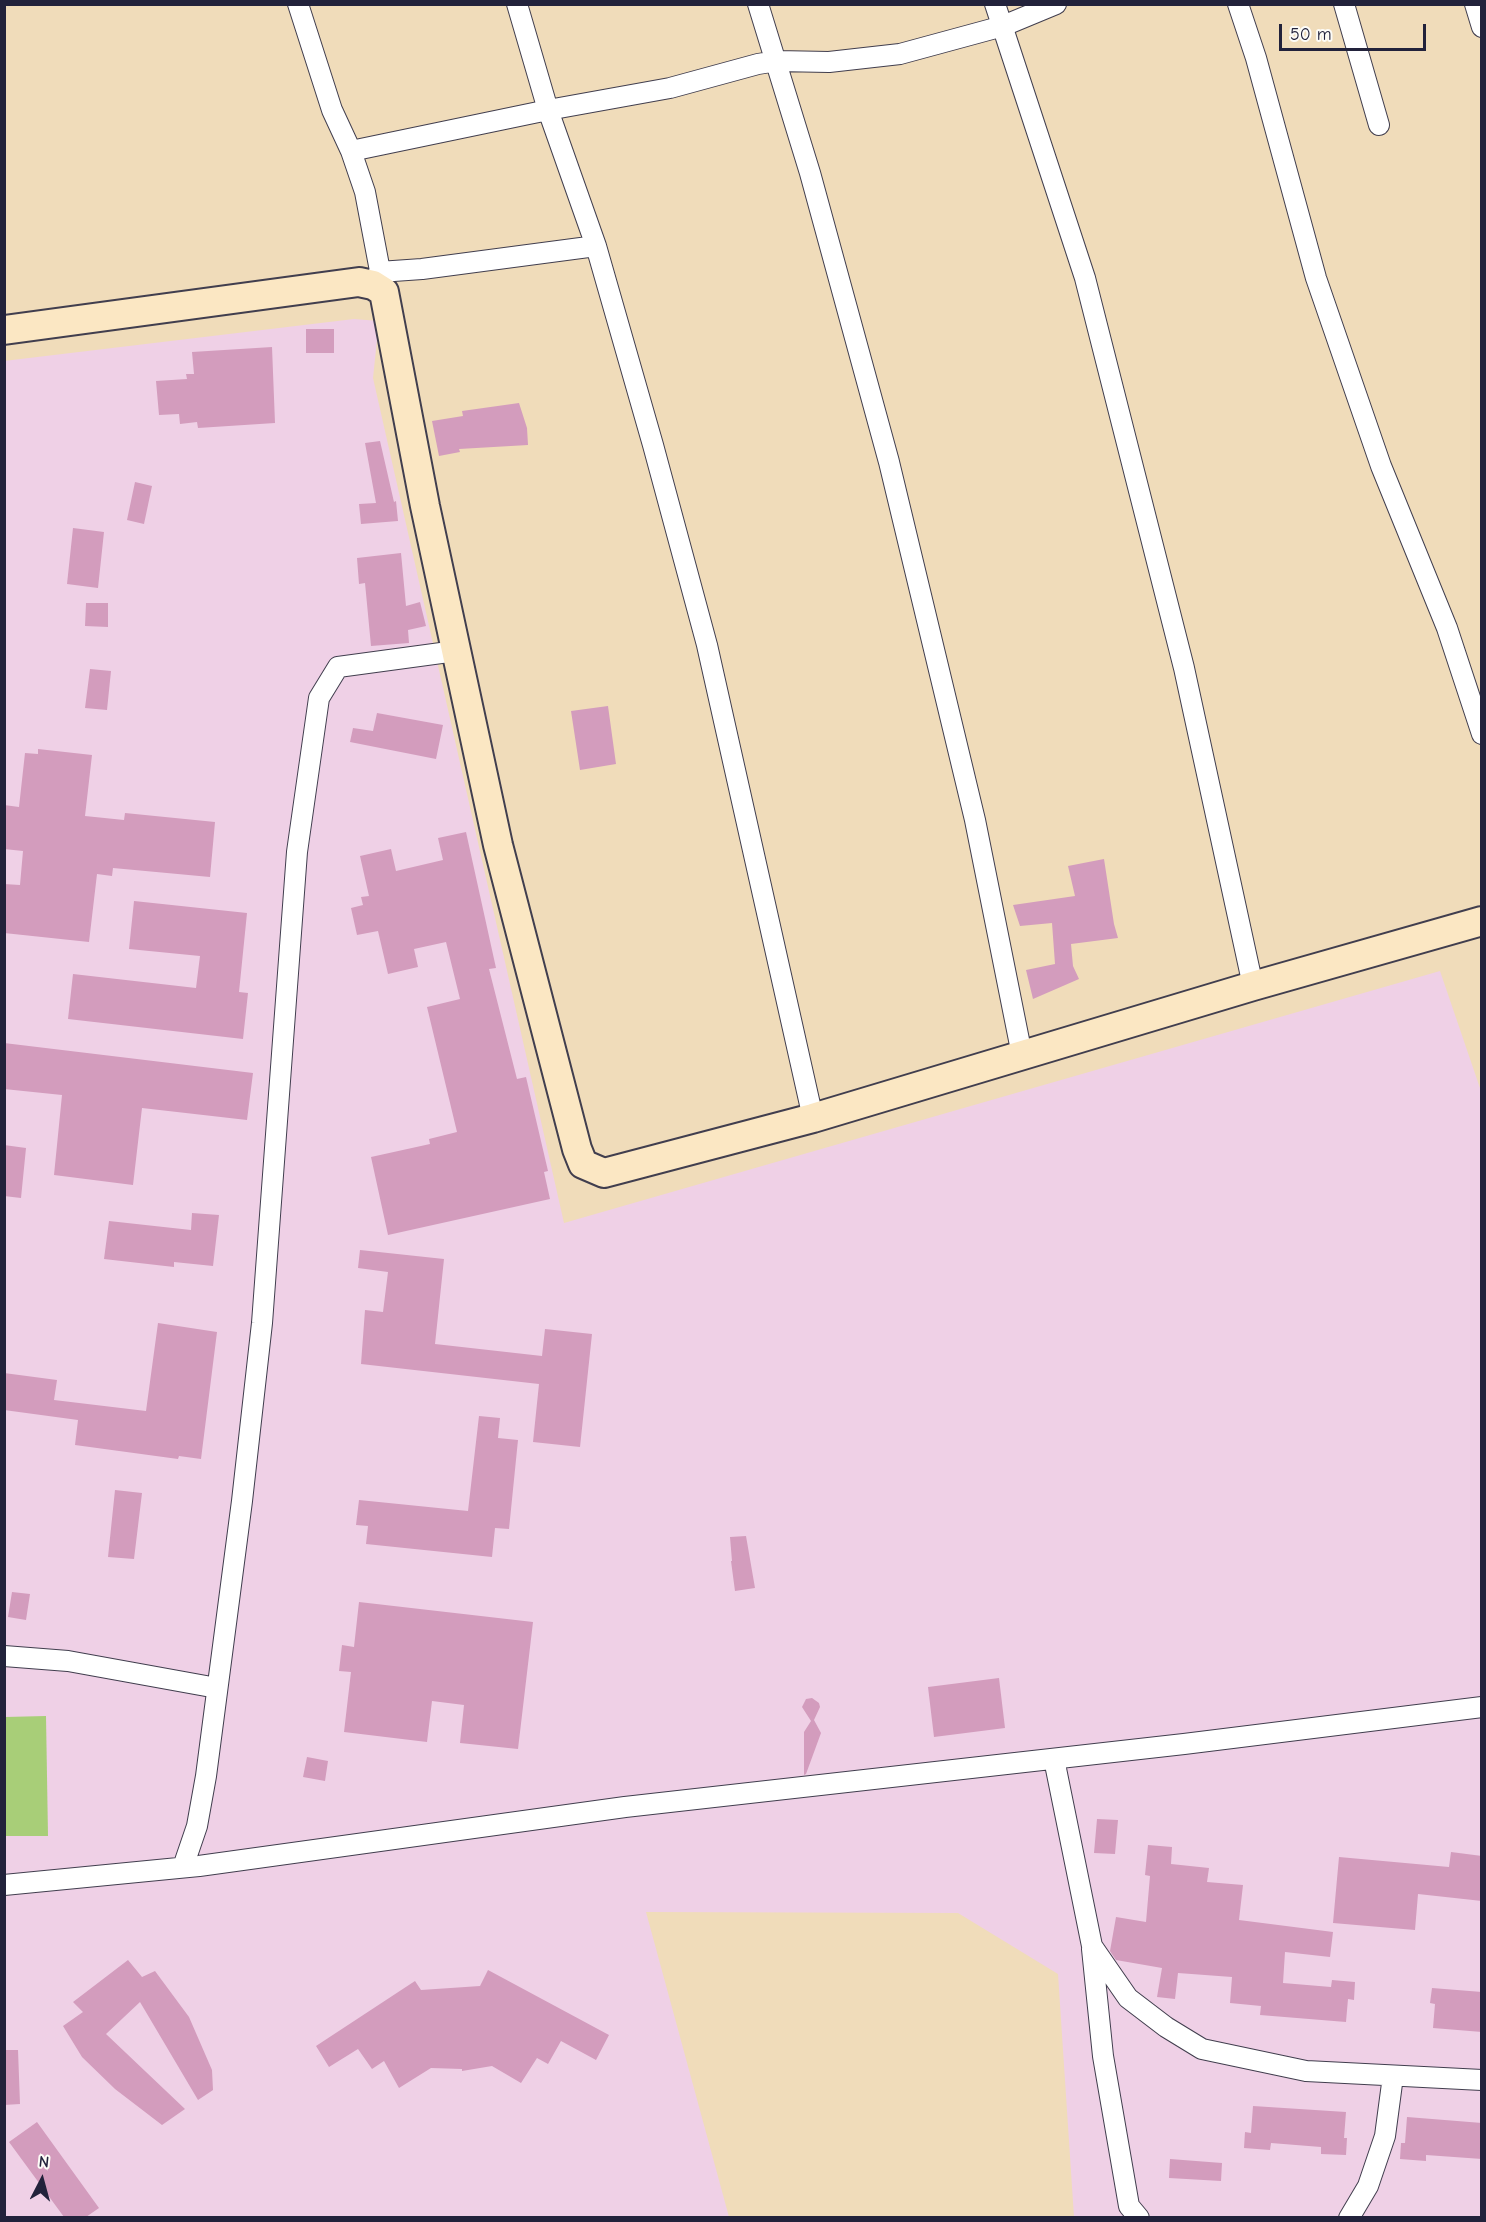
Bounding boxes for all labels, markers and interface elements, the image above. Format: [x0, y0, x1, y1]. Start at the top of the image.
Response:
scale bar [1282, 12, 1429, 50]
text: 50 m [1290, 24, 1332, 45]
north arrow [12, 2150, 72, 2210]
text: N [38, 2153, 50, 2172]

